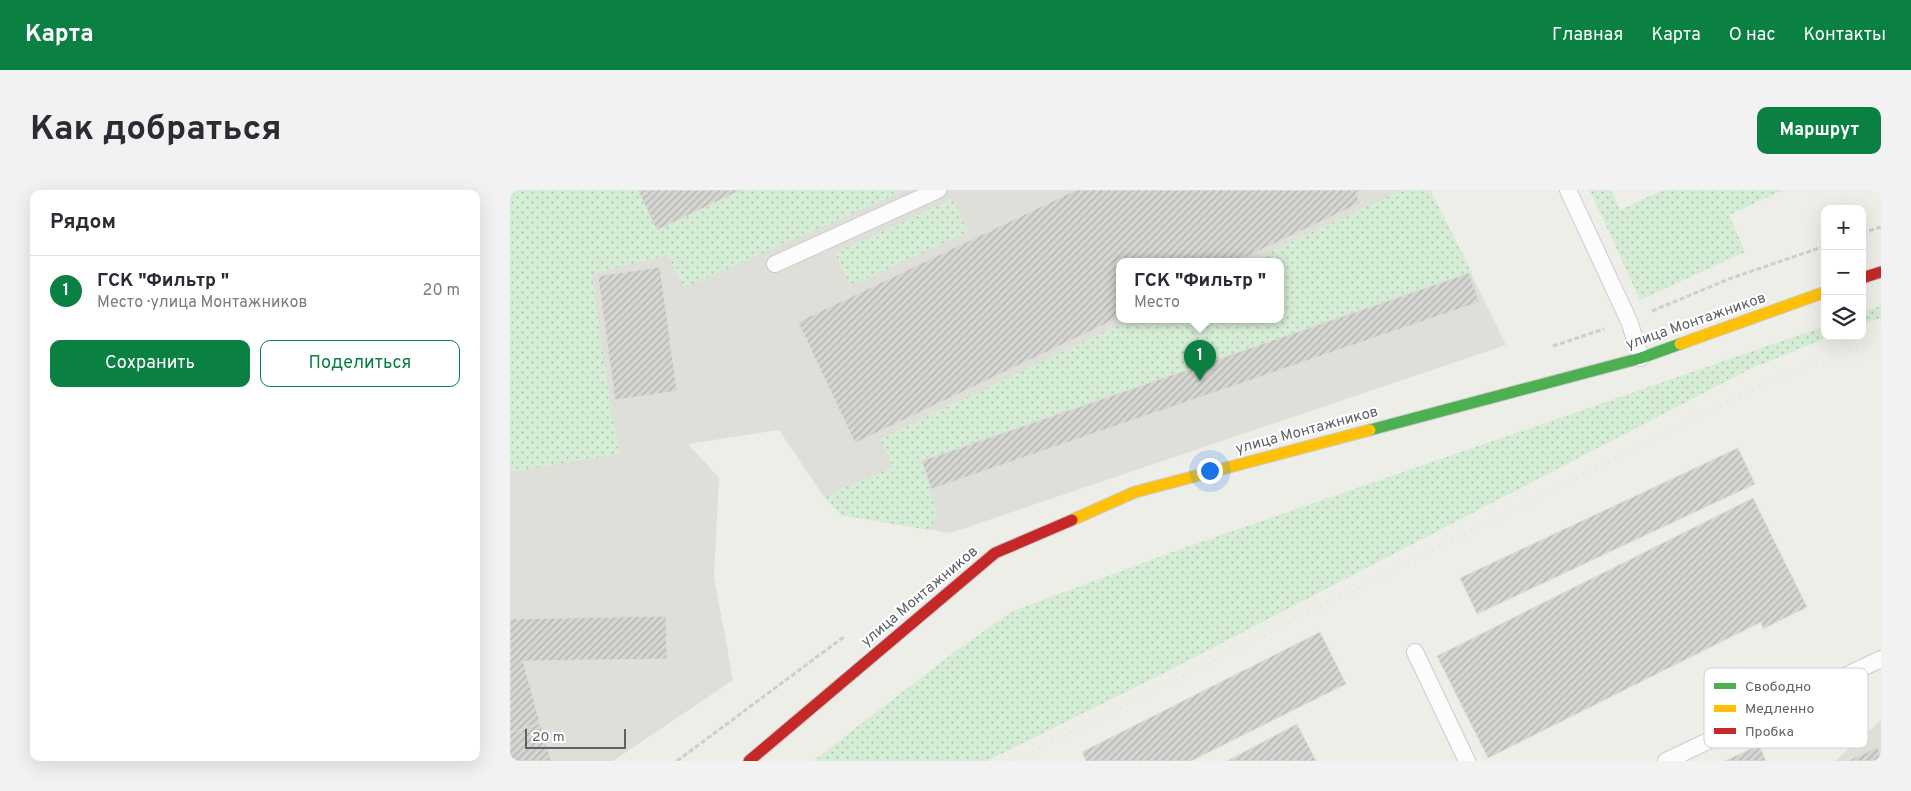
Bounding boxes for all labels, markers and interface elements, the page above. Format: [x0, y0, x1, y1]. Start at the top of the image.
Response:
text: Карта [25, 20, 94, 50]
text: Главная [1552, 24, 1623, 47]
text: Карта [1651, 24, 1701, 47]
text: О нас [1729, 24, 1775, 47]
text: Контакты [1803, 24, 1886, 47]
button: Маршрут [1757, 107, 1881, 154]
text: Как добраться [30, 108, 282, 152]
map controls [1821, 205, 1866, 340]
button: + [1821, 205, 1866, 250]
text: Рядом [50, 209, 116, 236]
button: − [1821, 250, 1866, 295]
popup [1116, 258, 1284, 323]
text: ГСК "Фильтр " [97, 269, 229, 293]
text: ГСК "Фильтр " [1134, 269, 1266, 293]
text: 1 [63, 281, 69, 301]
text: 20 m [423, 281, 460, 301]
street label: улица Монтажников [1623, 289, 1769, 355]
text: Место · улица Монтажников [97, 293, 307, 313]
text: Место [1134, 293, 1180, 313]
button: layers [1821, 295, 1866, 340]
button: Сохранить [50, 340, 250, 387]
button: Поделиться [260, 340, 460, 387]
pin: 1 [1184, 340, 1216, 381]
street label: улица Монтажников [1234, 403, 1380, 459]
your location [1197, 458, 1223, 484]
street label: улица Монтажников [858, 542, 982, 652]
legend [1704, 668, 1868, 748]
text: Свободно [1745, 679, 1811, 696]
text: Медленно [1745, 701, 1814, 718]
text: Пробка [1745, 724, 1794, 741]
scale bar [525, 726, 626, 749]
text: 20 m [532, 729, 565, 746]

